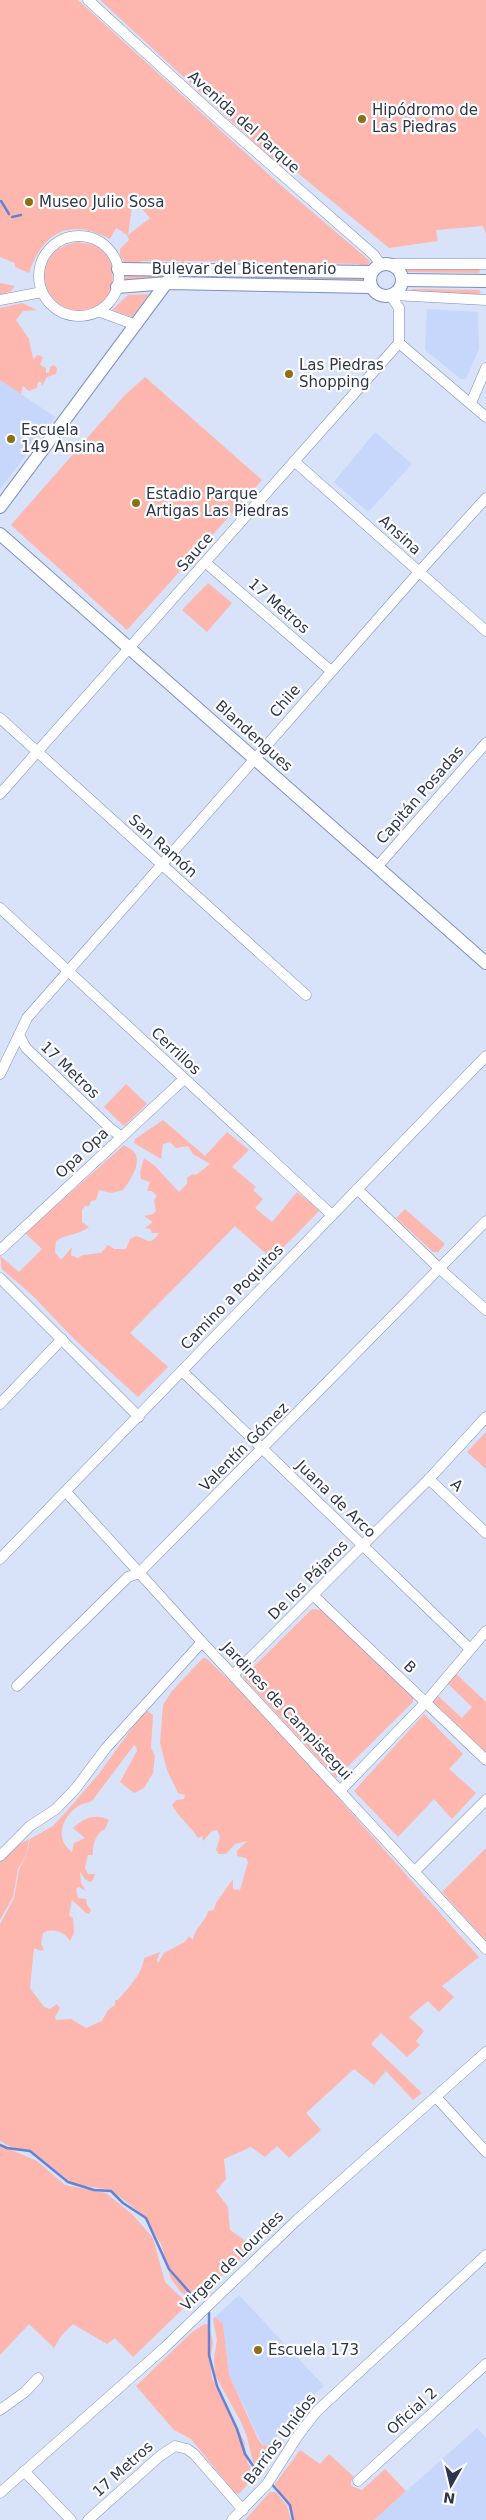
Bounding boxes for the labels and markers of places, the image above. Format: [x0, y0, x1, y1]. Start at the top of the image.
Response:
place label: Hipódromo de Las Piedras [372, 101, 478, 136]
marker: Hipódromo de Las Piedras [356, 113, 368, 125]
place label: Museo Julio Sosa [39, 193, 164, 211]
marker: Museo Julio Sosa [23, 196, 35, 208]
place label: Las Piedras Shopping [299, 356, 384, 391]
marker: Las Piedras Shopping [283, 368, 295, 380]
place label: Escuela 149 Ansina [21, 421, 105, 456]
marker: Escuela 149 Ansina [5, 433, 17, 445]
place label: Estadio Parque Artigas Las Piedras [146, 485, 289, 520]
marker: Estadio Parque Artigas Las Piedras [130, 497, 142, 509]
place label: Escuela 173 [268, 2341, 359, 2359]
marker: Escuela 173 [252, 2344, 264, 2356]

